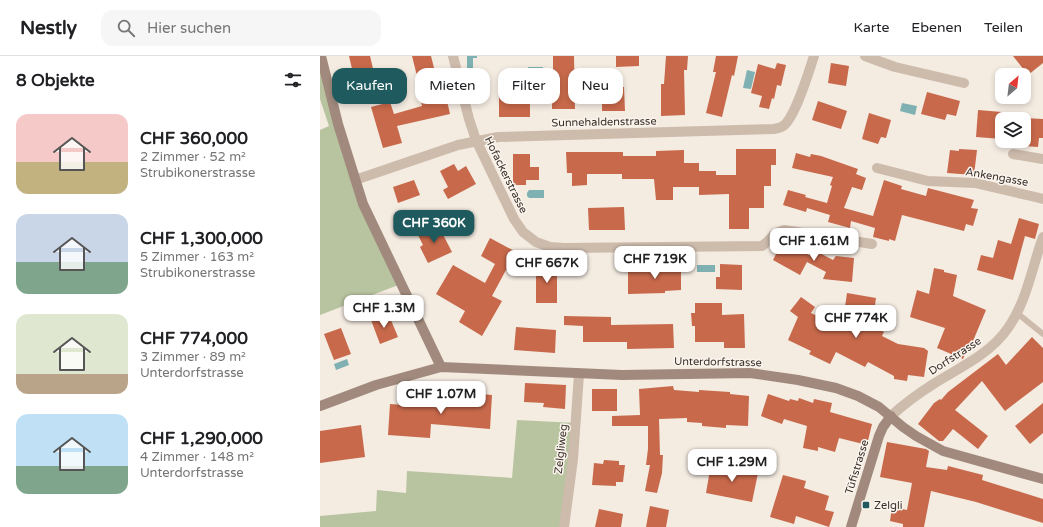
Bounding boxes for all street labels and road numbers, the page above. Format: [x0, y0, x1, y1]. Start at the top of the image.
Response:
street label: Sunnehaldenstrasse [551, 115, 657, 129]
street label: Hofackerstrasse [482, 134, 530, 216]
street label: Ankengasse [965, 165, 1029, 189]
street label: Dorfstrasse [926, 334, 984, 378]
street label: Unterdorfstrasse [674, 355, 762, 369]
street label: Zelgliweg [552, 423, 570, 475]
street label: Tüfistrasse [843, 438, 871, 496]

